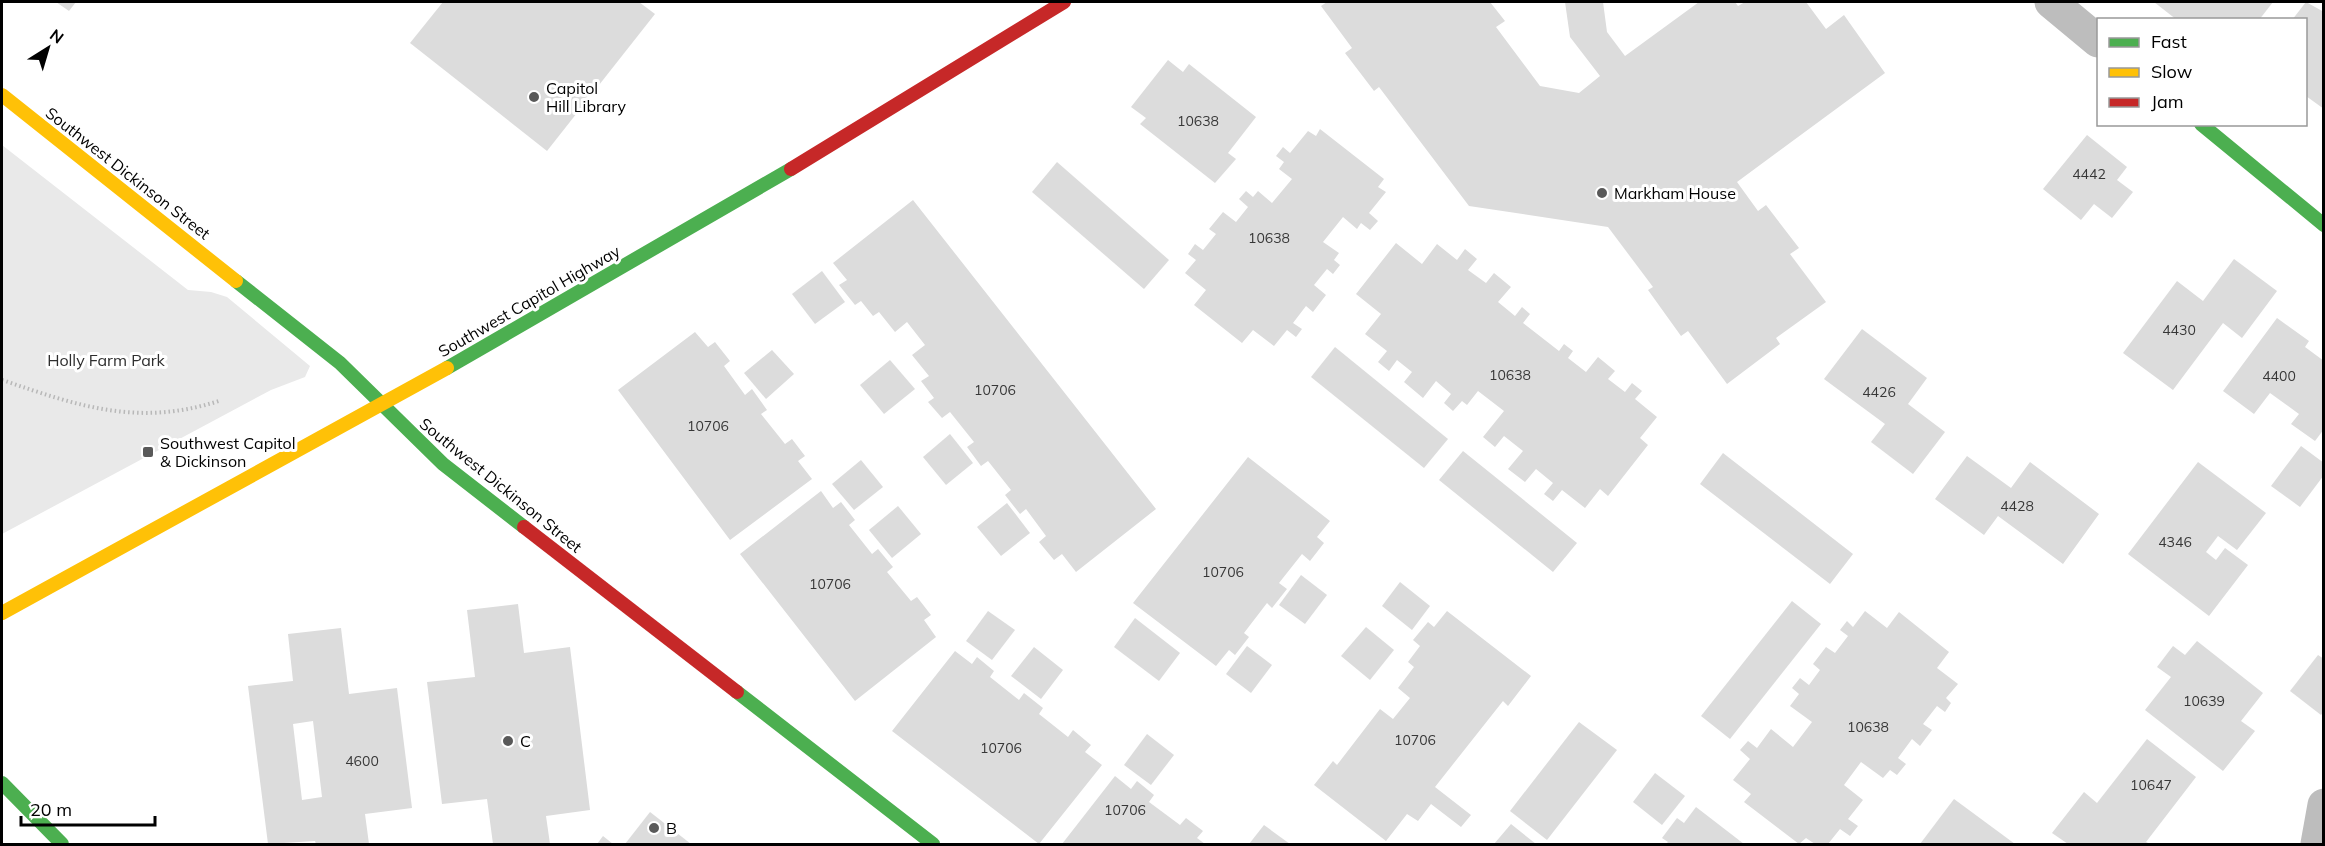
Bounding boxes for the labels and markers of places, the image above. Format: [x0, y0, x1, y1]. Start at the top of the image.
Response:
place label: Capitol Hill Library [546, 78, 627, 116]
marker: Capitol Hill Library [527, 90, 541, 104]
place label: Markham House [1614, 183, 1736, 203]
marker: Markham House [1595, 186, 1609, 200]
place label: Southwest Capitol & Dickinson [160, 433, 296, 471]
marker: Southwest Capitol & Dickinson [141, 445, 155, 459]
place label: C [520, 731, 531, 751]
marker: C [501, 734, 515, 748]
place label: B [666, 818, 677, 838]
marker: B [647, 821, 661, 835]

